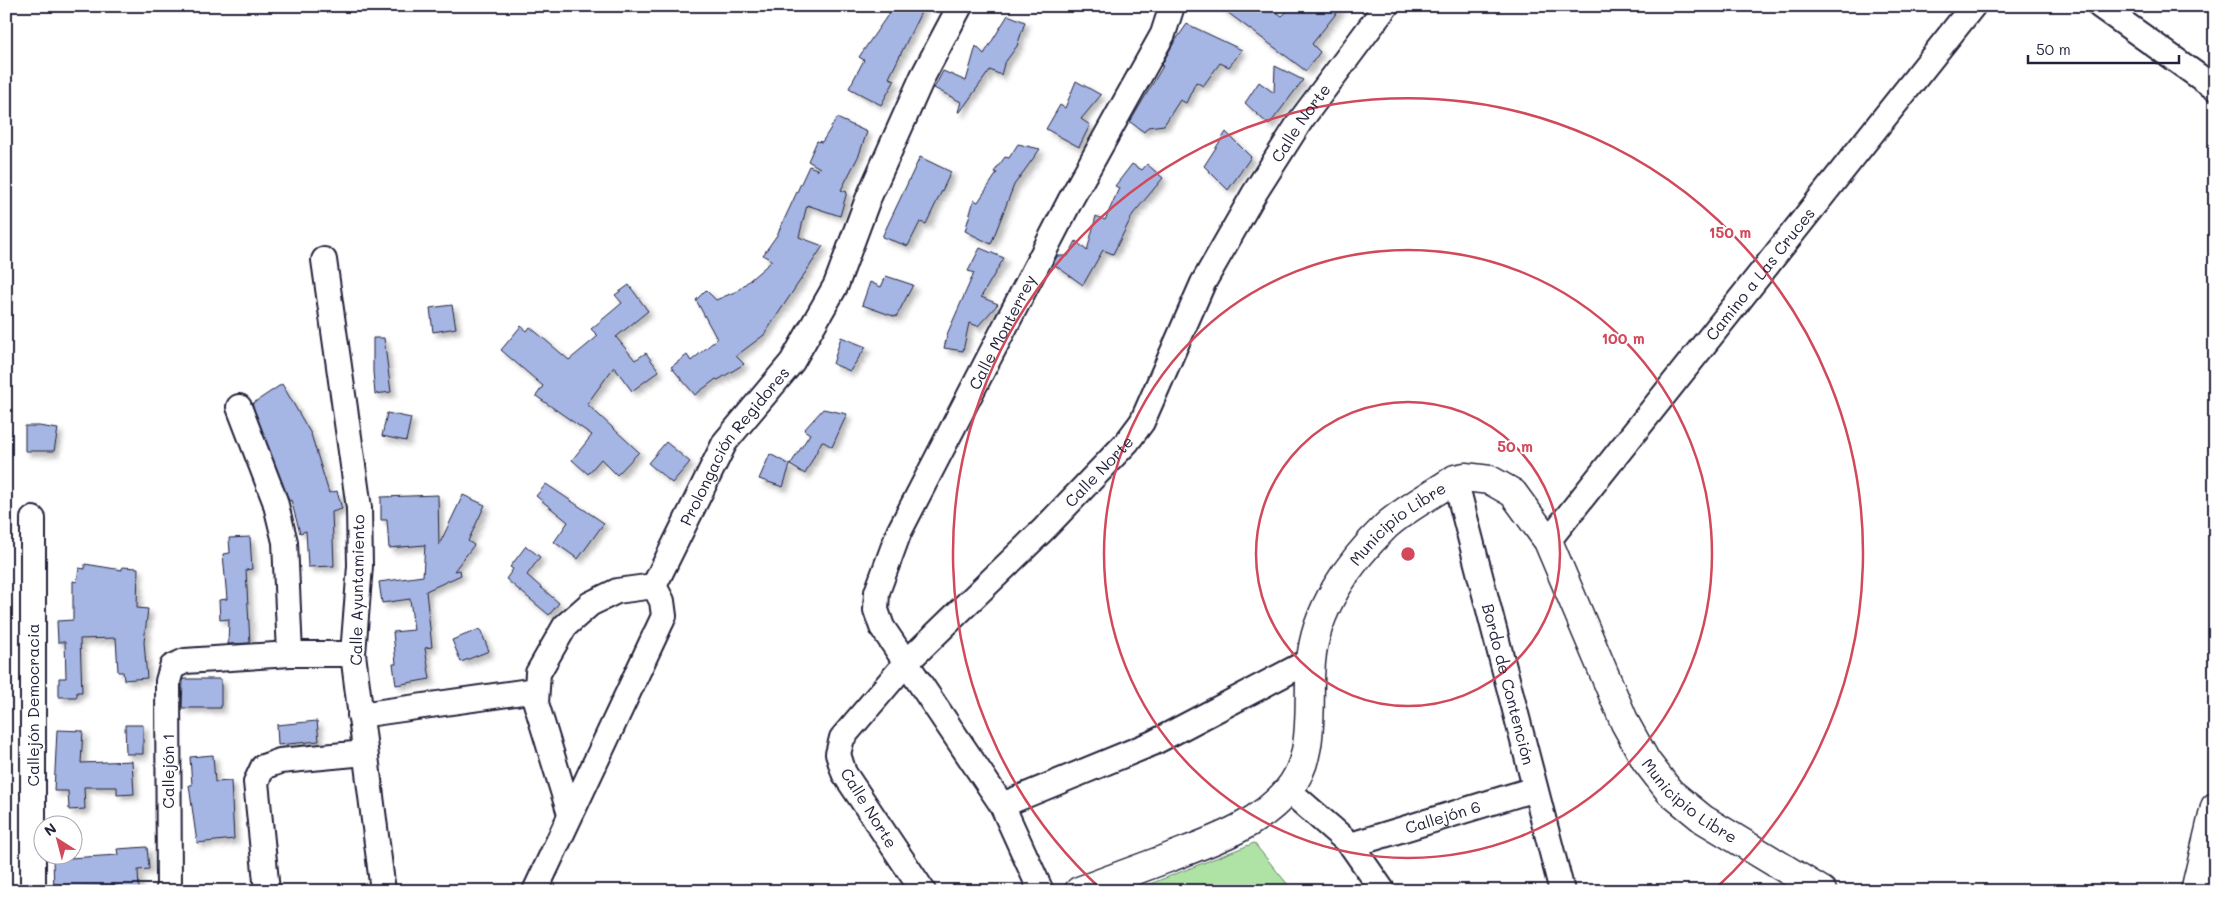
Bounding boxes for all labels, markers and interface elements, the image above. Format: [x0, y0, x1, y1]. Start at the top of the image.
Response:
scale bar [2028, 32, 2180, 64]
text: 50 m [2036, 39, 2071, 59]
street label: Calle Norte [1266, 79, 1335, 166]
street label: Camino a Las Cruces [1700, 203, 1819, 345]
text: 150 m [1709, 222, 1751, 242]
street label: Calle Monterrey [963, 271, 1040, 393]
text: 100 m [1601, 328, 1645, 348]
street label: Prolongación Regidores [675, 362, 794, 529]
street label: Calle Norte [1060, 431, 1138, 511]
text: 50 m [1497, 436, 1533, 456]
street label: Municipio Libre [1344, 477, 1450, 569]
street label: Calle Ayuntamiento [345, 514, 368, 666]
centre of rings [1399, 545, 1417, 563]
street label: Bordo de Contención [1478, 601, 1540, 767]
street label: Callejón Democracia [22, 623, 43, 787]
street label: Callejón 1 [157, 733, 178, 809]
street label: Municipio Libre [1638, 754, 1741, 847]
street label: Calle Norte [836, 764, 902, 852]
street label: Callejón 6 [1402, 795, 1483, 838]
north arrow [32, 814, 82, 864]
text: N [40, 818, 60, 840]

